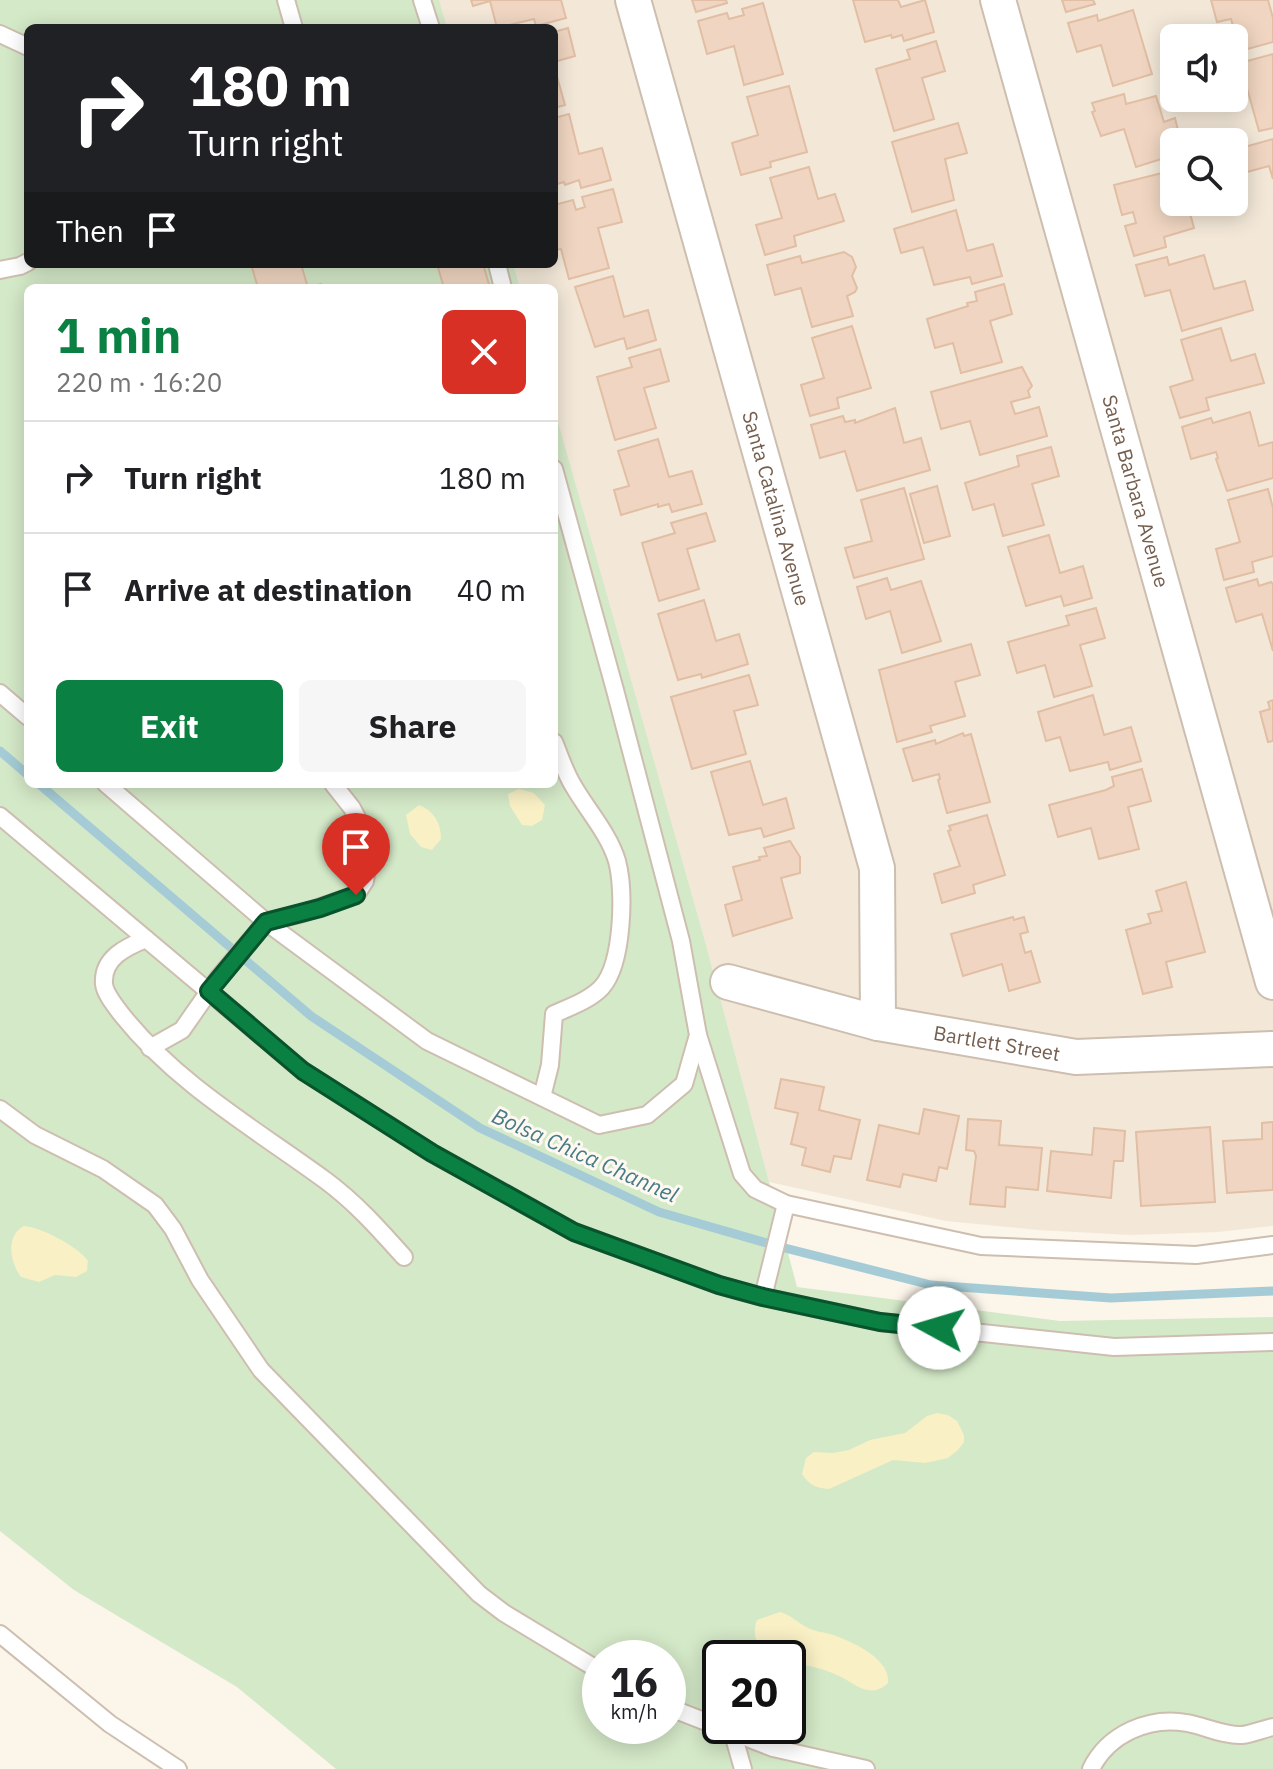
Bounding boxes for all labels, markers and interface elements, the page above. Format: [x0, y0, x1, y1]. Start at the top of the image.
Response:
map controls [1160, 24, 1248, 216]
button: sound [1160, 24, 1248, 112]
text: 180 m [188, 49, 352, 121]
icon: right [56, 56, 160, 160]
text: Turn right [188, 119, 344, 166]
button: search [1160, 128, 1248, 216]
icon: arrive [140, 208, 184, 252]
text: Then [56, 211, 124, 250]
text: 1 min [56, 304, 181, 366]
button: close [442, 310, 526, 394]
text: 220 m · 16:20 [56, 365, 222, 399]
street label: Santa Barbara Avenue [1096, 391, 1176, 590]
street label: Santa Catalina Avenue [736, 408, 817, 609]
icon: right [56, 455, 100, 499]
text: Turn right [124, 458, 262, 497]
text: 180 m [439, 458, 526, 497]
icon: arrive [56, 567, 100, 611]
text: Arrive at destination [124, 570, 412, 609]
text: 40 m [457, 570, 526, 609]
button: Exit [56, 680, 283, 772]
button: Share [299, 680, 526, 772]
pin [322, 813, 390, 895]
icon: arrive [334, 825, 378, 869]
street label: Bartlett Street [931, 1019, 1062, 1067]
water label: Bolsa Chica Channel [488, 1101, 683, 1209]
position arrow [897, 1286, 981, 1370]
speed limit sign: 20 [702, 1640, 806, 1744]
text: 16 [610, 1656, 658, 1708]
text: km/h [610, 1698, 658, 1725]

